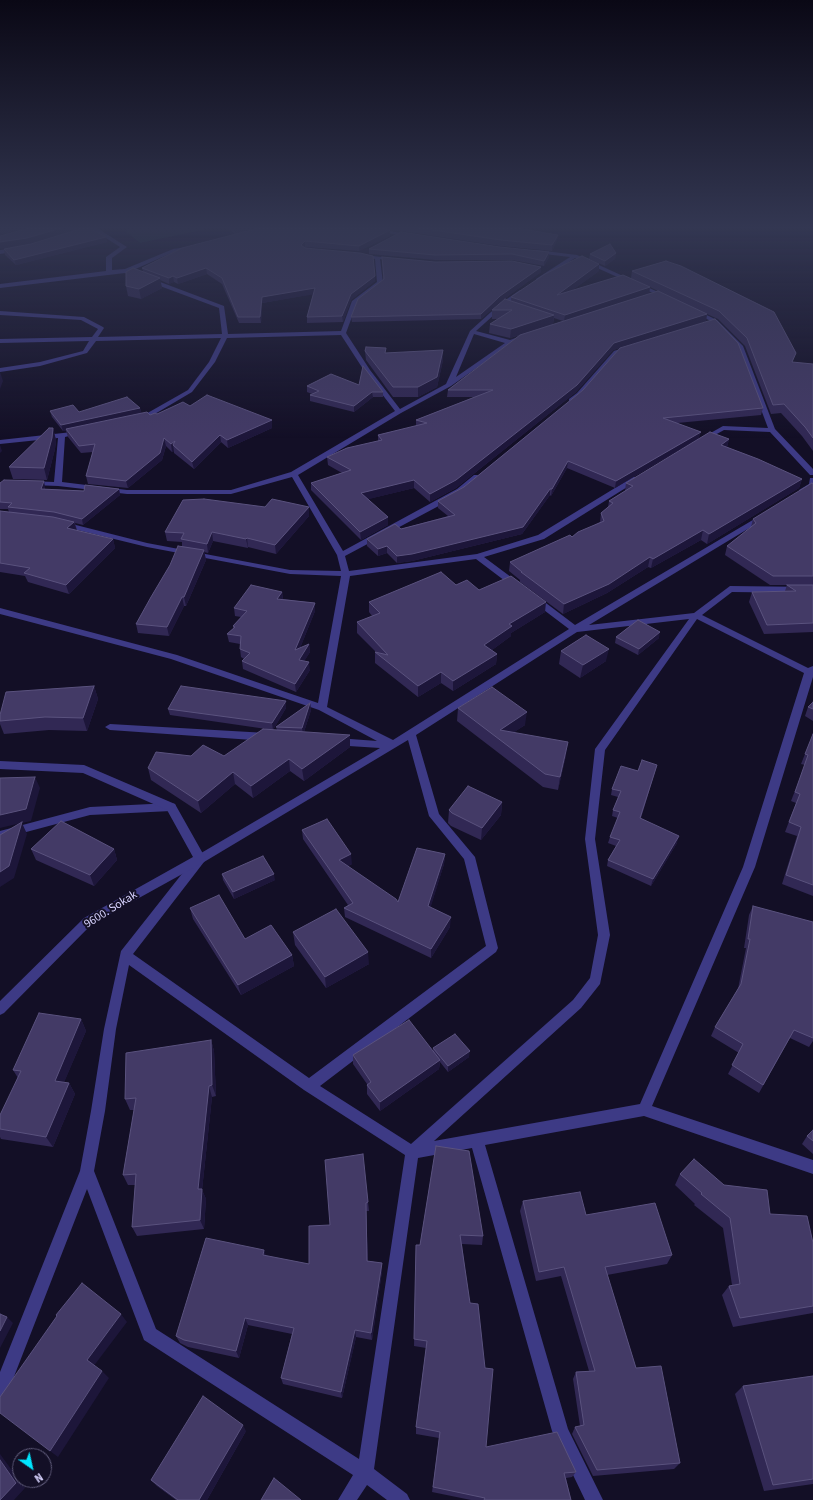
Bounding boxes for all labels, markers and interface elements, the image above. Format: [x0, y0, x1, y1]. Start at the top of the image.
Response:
street label: 9600. Sokak [82, 888, 140, 932]
north arrow [12, 1448, 52, 1488]
text: N [31, 1469, 46, 1486]

